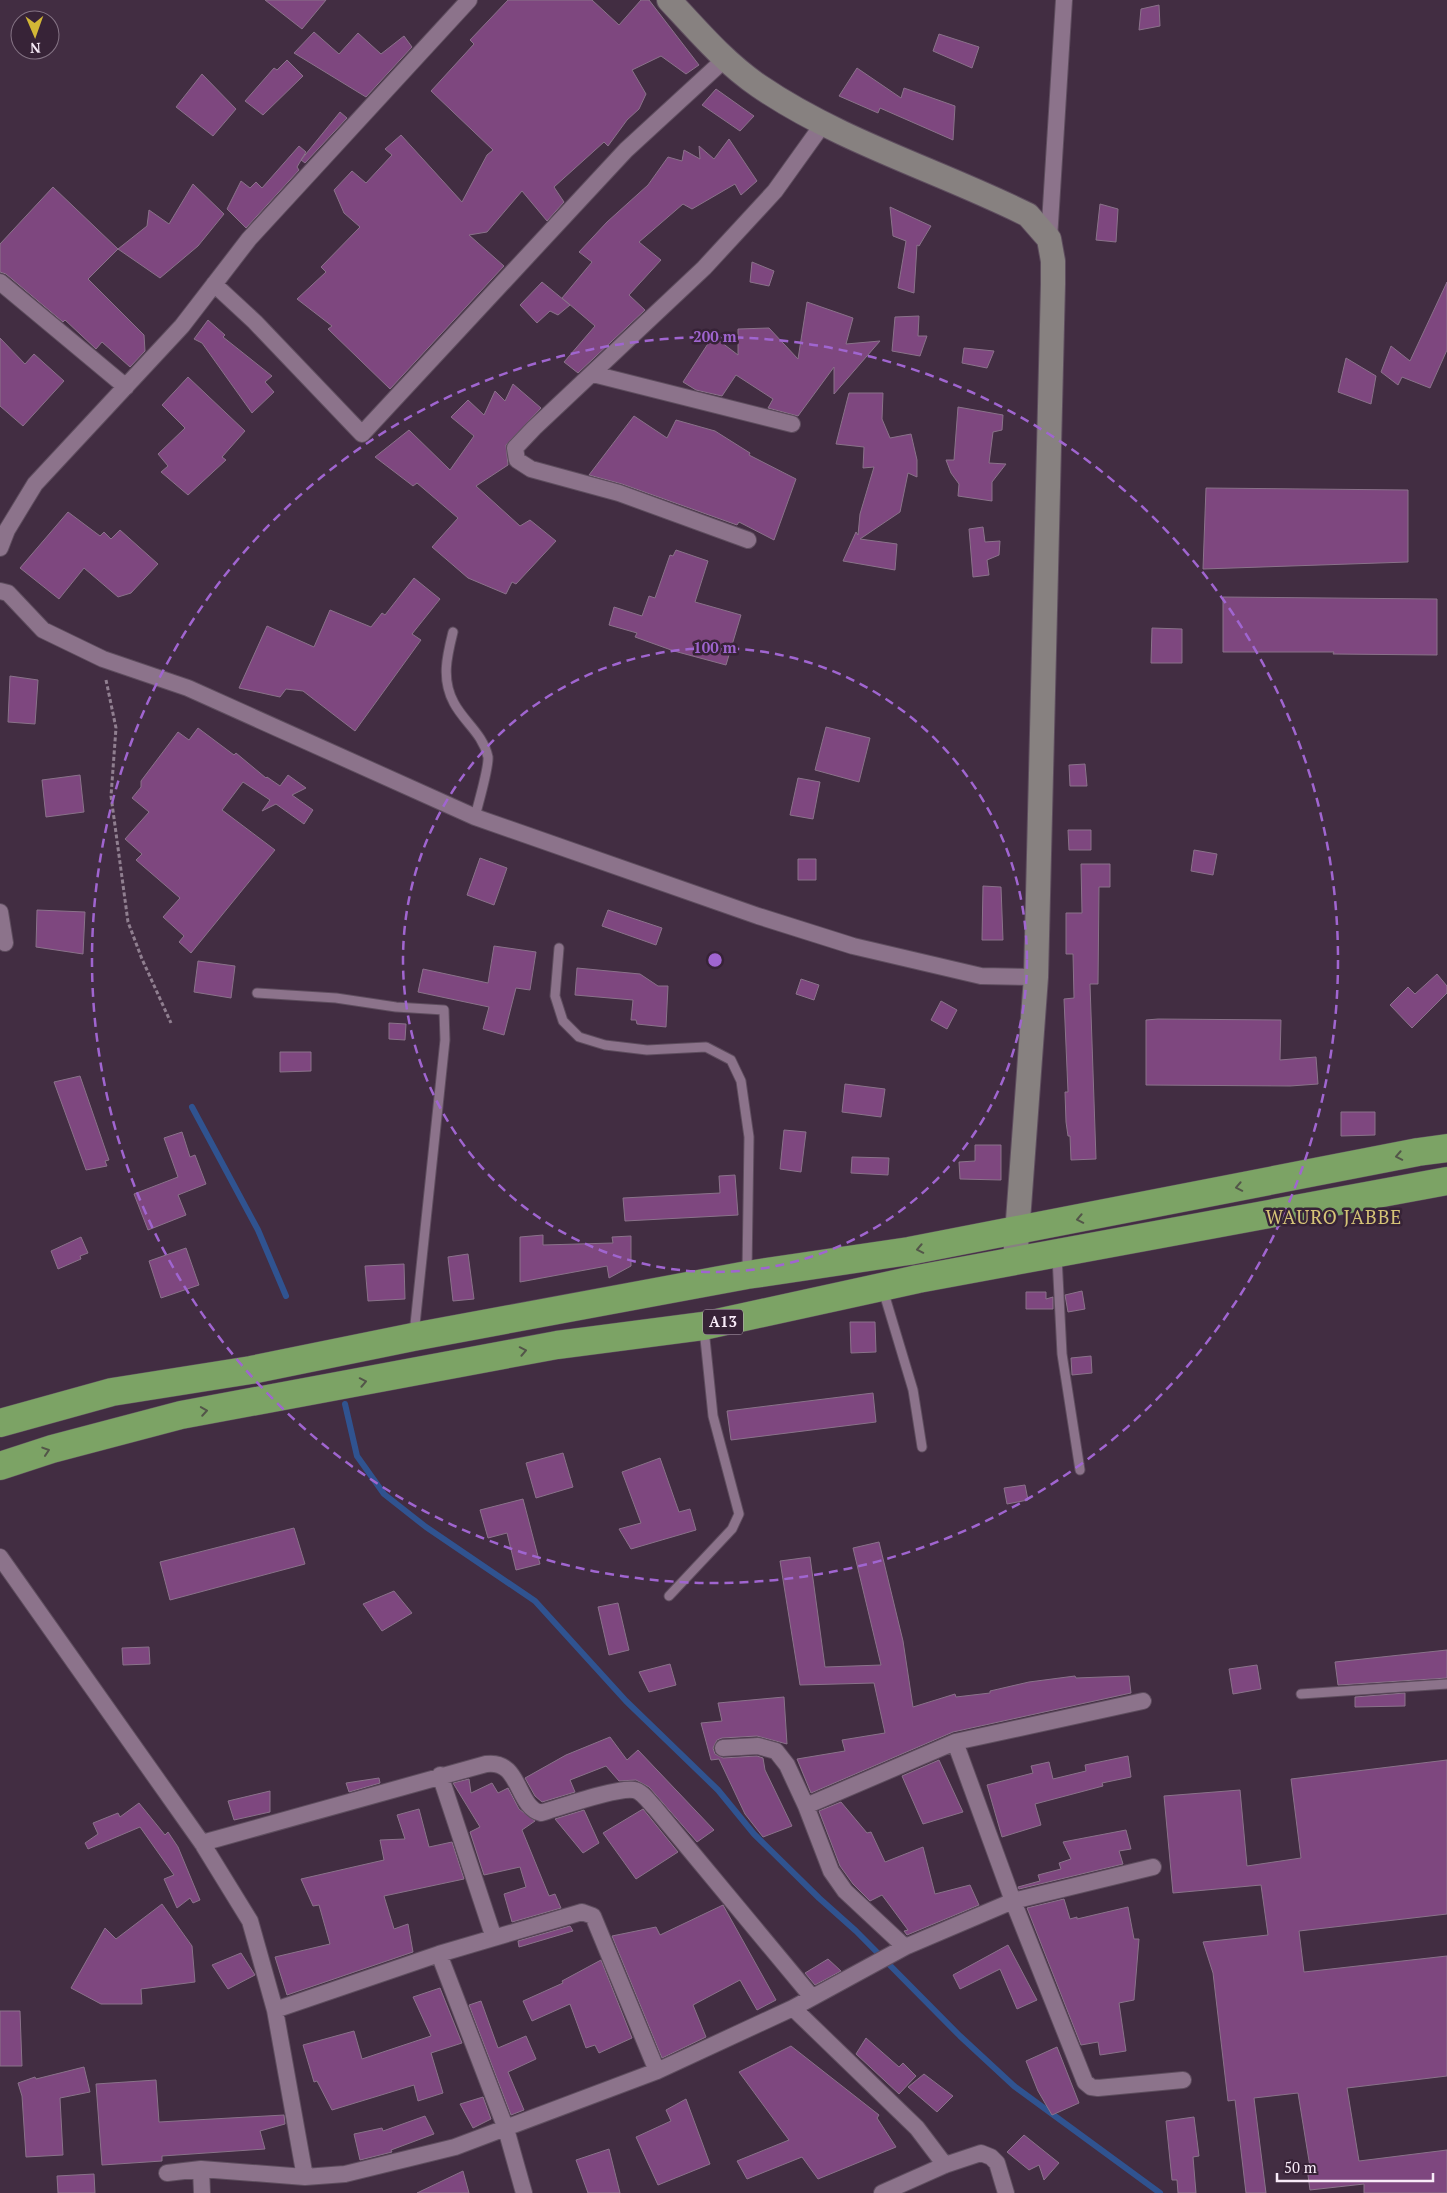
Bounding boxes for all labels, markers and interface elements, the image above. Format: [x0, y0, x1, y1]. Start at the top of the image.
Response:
north arrow [10, 10, 60, 60]
text: N [29, 39, 41, 58]
text: 200 m [693, 326, 737, 346]
text: 100 m [693, 637, 737, 657]
centre of rings [706, 951, 724, 969]
one-way arrow [1394, 1150, 1403, 1160]
one-way arrow [1235, 1182, 1244, 1192]
district label: WAURO JABBE [1266, 1204, 1402, 1229]
one-way arrow [1076, 1213, 1084, 1223]
one-way arrow [916, 1243, 925, 1254]
road number: A13 [703, 1310, 743, 1334]
one-way arrow [519, 1347, 527, 1357]
one-way arrow [359, 1377, 368, 1387]
one-way arrow [200, 1406, 208, 1417]
one-way arrow [41, 1446, 50, 1456]
scale bar [1277, 2150, 1433, 2182]
text: 50 m [1284, 2157, 1317, 2177]

